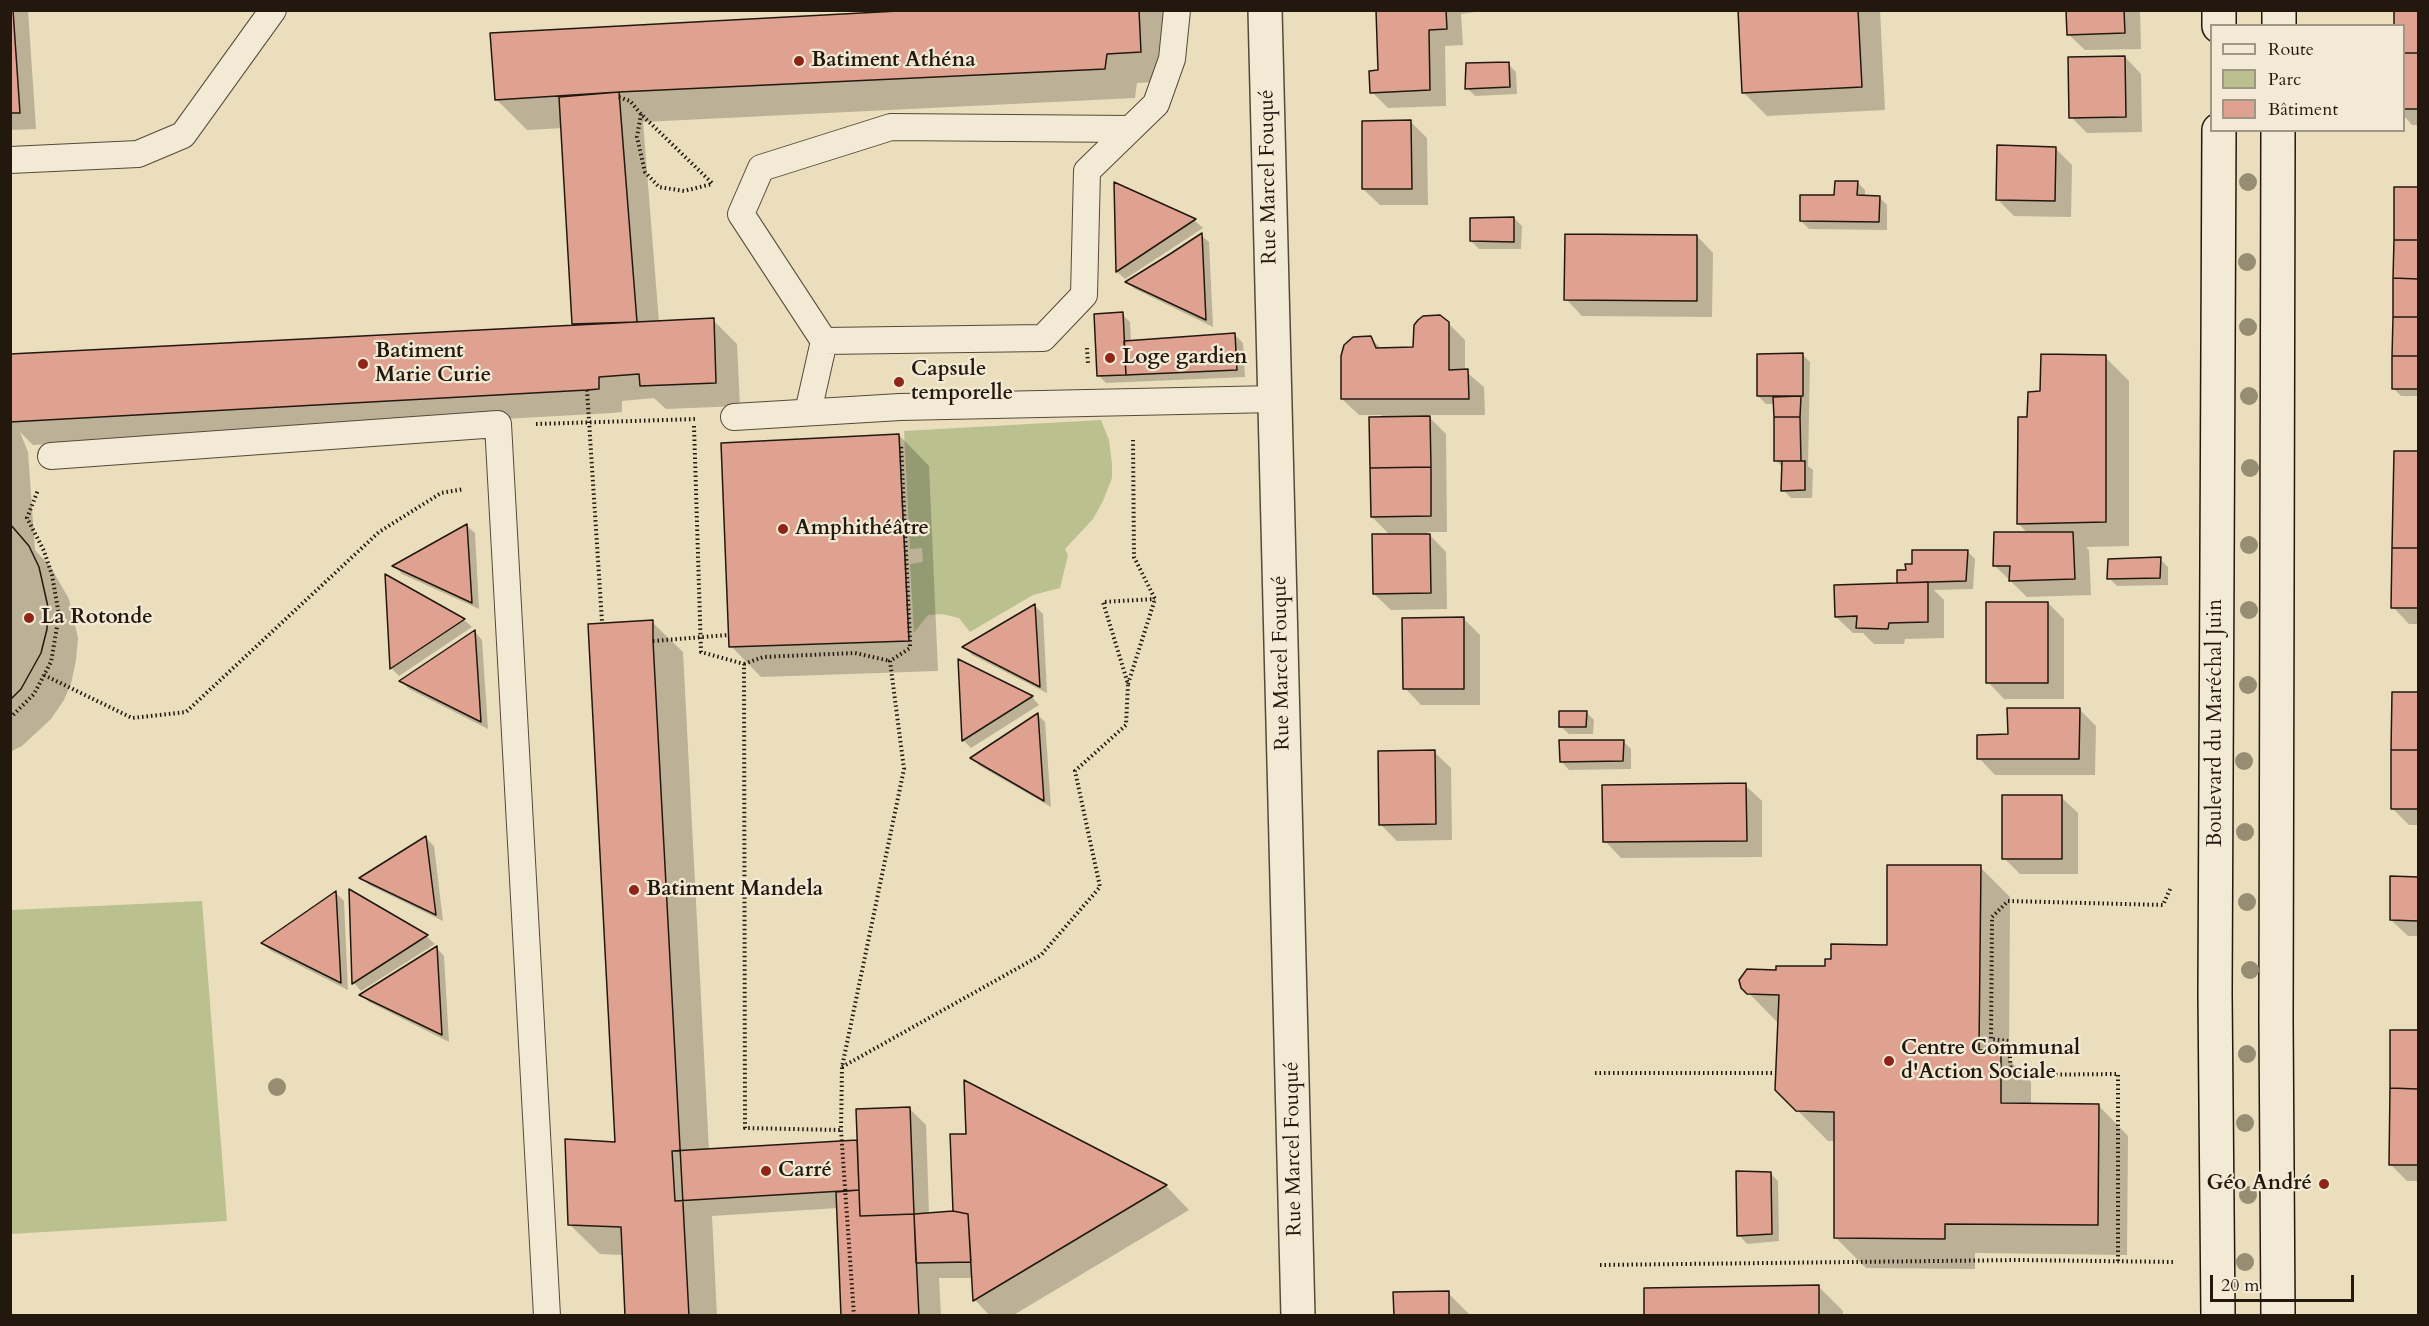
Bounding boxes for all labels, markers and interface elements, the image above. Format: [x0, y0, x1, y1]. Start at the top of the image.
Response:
legend [2210, 24, 2405, 132]
text: Route [2268, 37, 2314, 62]
place label: Batiment Athéna [811, 48, 976, 74]
marker: Batiment Athéna [792, 54, 806, 68]
text: Parc [2268, 67, 2301, 92]
street label: Rue Marcel Fouqué [1255, 89, 1283, 265]
text: Bâtiment [2268, 97, 2338, 122]
place label: Batiment Marie Curie [375, 339, 491, 389]
place label: Loge gardien [1122, 345, 1247, 371]
marker: Loge gardien [1103, 351, 1117, 365]
marker: Batiment Marie Curie [356, 357, 370, 371]
place label: Capsule temporelle [911, 357, 1013, 407]
marker: Capsule temporelle [892, 375, 906, 389]
place label: Amphithéâtre [795, 516, 929, 542]
marker: Amphithéâtre [776, 522, 790, 536]
street label: Rue Marcel Fouqué [1268, 575, 1296, 751]
street label: Boulevard du Maréchal Juin [2203, 599, 2229, 847]
place label: La Rotonde [41, 605, 153, 631]
marker: La Rotonde [22, 611, 36, 625]
place label: Batiment Mandela [646, 877, 823, 903]
marker: Batiment Mandela [627, 883, 641, 897]
place label: Centre Communal d'Action Sociale [1901, 1036, 2080, 1086]
marker: Centre Communal d'Action Sociale [1882, 1054, 1896, 1068]
street label: Rue Marcel Fouqué [1280, 1061, 1308, 1237]
place label: Carré [778, 1158, 832, 1184]
marker: Carré [759, 1164, 773, 1178]
place label: Géo André [2207, 1171, 2312, 1197]
marker: Géo André [2317, 1177, 2331, 1191]
scale bar [2213, 1263, 2357, 1301]
text: 20 m [2221, 1273, 2260, 1298]

